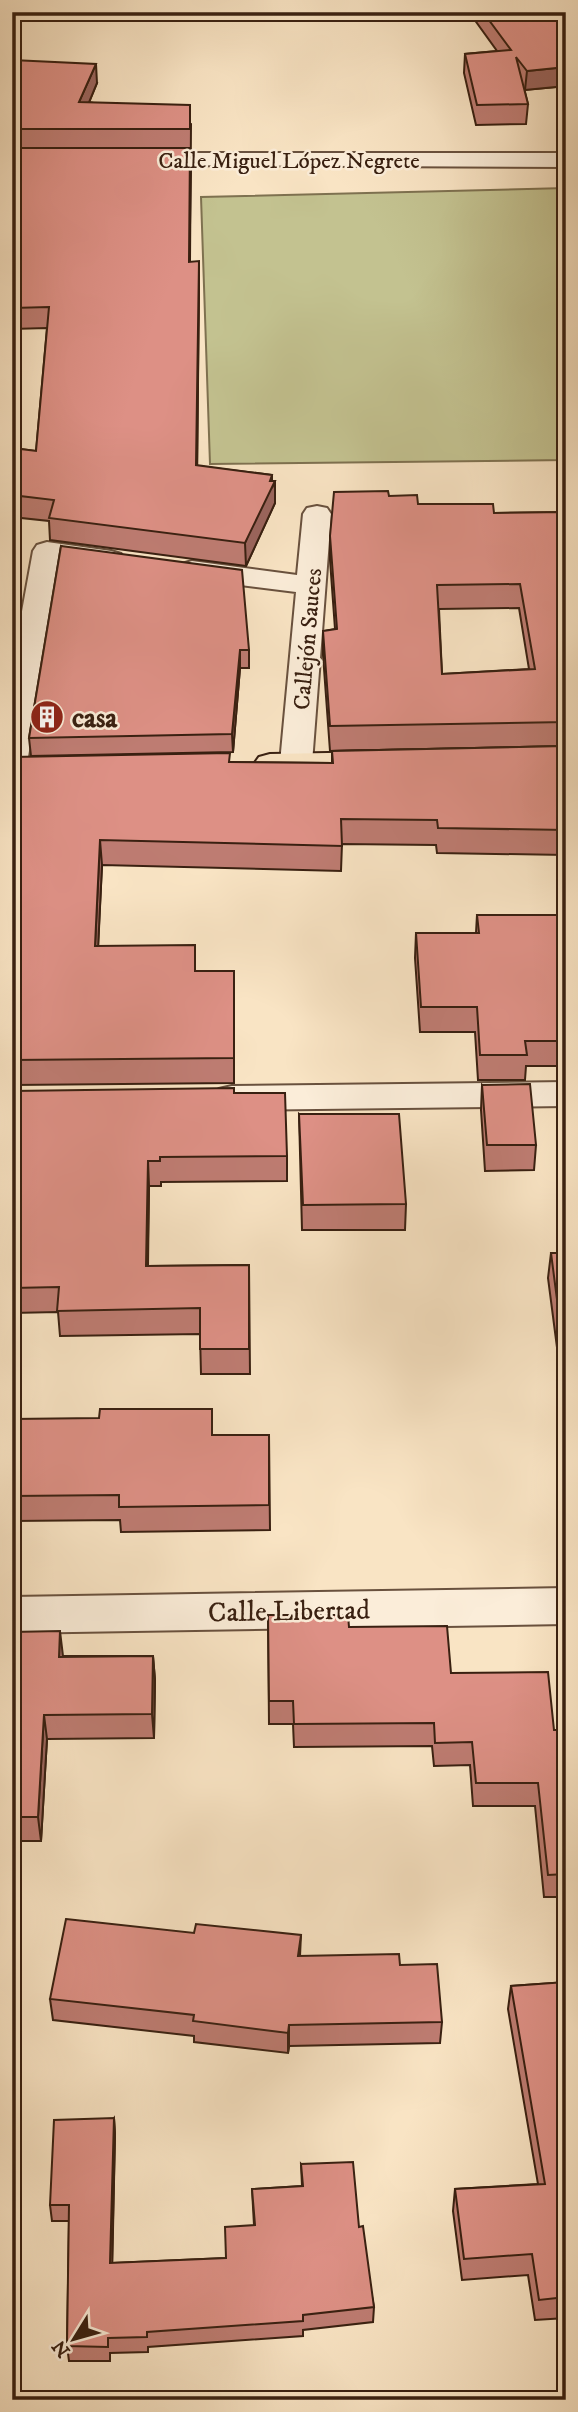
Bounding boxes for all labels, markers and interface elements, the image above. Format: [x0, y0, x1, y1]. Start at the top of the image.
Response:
street label: Calle Miguel López Negrete [158, 147, 420, 176]
street label: Callejón Sauces [288, 567, 329, 711]
building icon: casa [28, 698, 66, 736]
place label: casa [72, 701, 118, 736]
street label: Calle Libertad [208, 1593, 370, 1630]
north arrow [38, 2304, 108, 2374]
text: N [48, 2335, 76, 2361]

